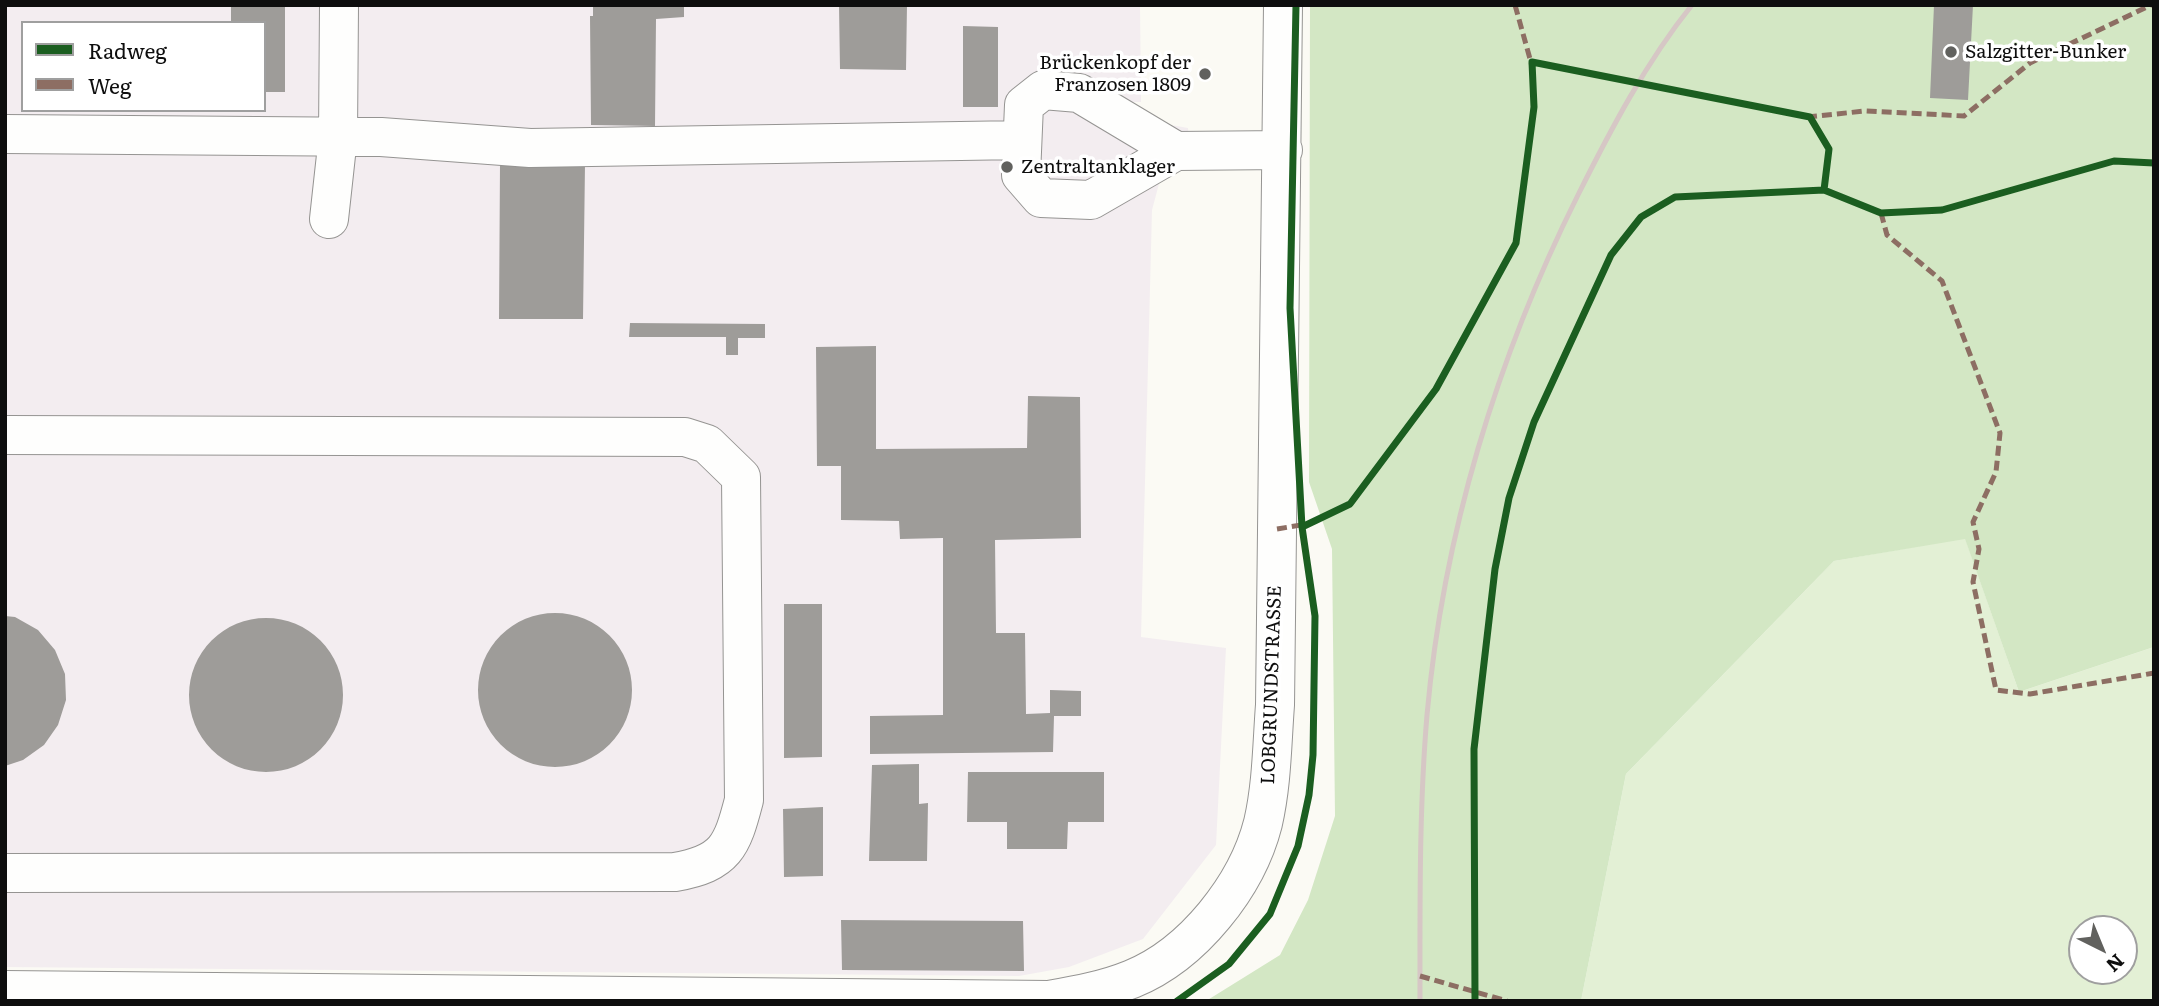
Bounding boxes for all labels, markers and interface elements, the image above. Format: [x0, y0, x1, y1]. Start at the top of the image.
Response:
legend [21, 21, 266, 112]
text: Radweg [88, 34, 167, 65]
place label: Salzgitter-Bunker [1965, 41, 2126, 63]
marker: Salzgitter-Bunker [1943, 44, 1959, 60]
place label: Brückenkopf der Franzosen 1809 [1039, 52, 1191, 96]
marker: Brückenkopf der Franzosen 1809 [1197, 66, 1213, 82]
text: Weg [88, 69, 132, 100]
place label: Zentraltanklager [1021, 156, 1175, 178]
marker: Zentraltanklager [999, 159, 1015, 175]
street label: LOBGRUNDSTRASSE [1257, 585, 1287, 785]
north arrow [2068, 915, 2138, 985]
text: N [2101, 948, 2131, 980]

